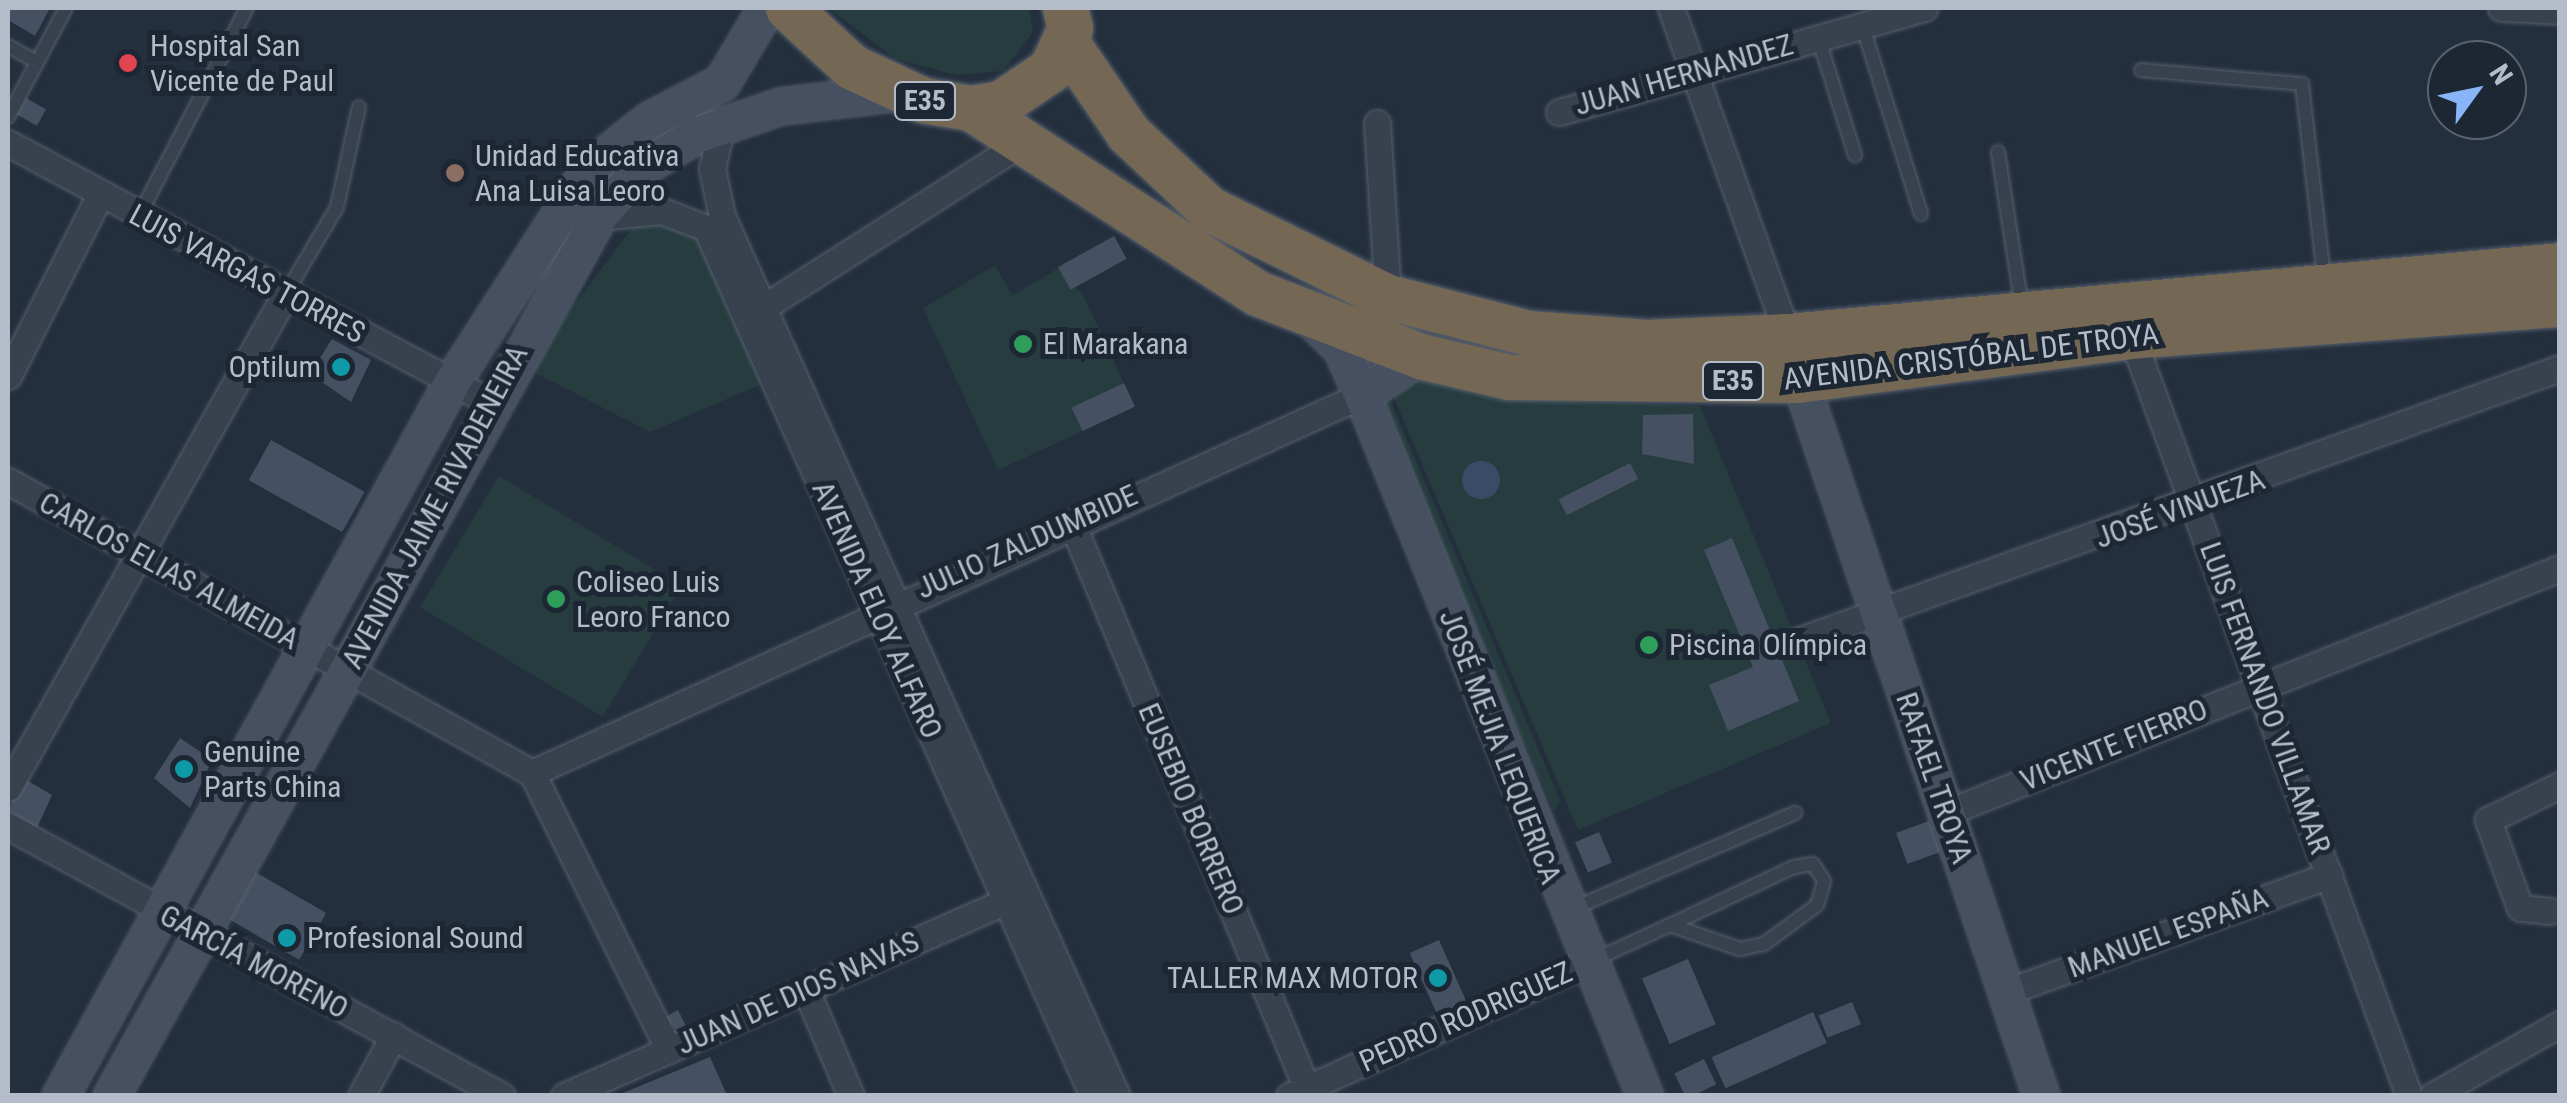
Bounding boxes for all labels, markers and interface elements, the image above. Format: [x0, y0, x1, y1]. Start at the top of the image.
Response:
street label: JUAN HERNANDEZ [1571, 27, 1797, 123]
place label: Hospital San Vicente de Paul [150, 28, 334, 98]
north arrow [2427, 40, 2527, 140]
marker: Hospital San Vicente de Paul [115, 50, 141, 76]
text: N [2482, 58, 2519, 91]
road number: E35 [892, 78, 958, 124]
place label: Unidad Educativa Ana Luisa Leoro [475, 138, 679, 208]
marker: Unidad Educativa Ana Luisa Leoro [444, 162, 466, 184]
street label: LUIS VARGAS TORRES [123, 197, 371, 351]
street label: AVENIDA CRISTÓBAL DE TROYA [1781, 316, 2161, 398]
place label: El Marakana [1043, 326, 1188, 362]
marker: El Marakana [1012, 333, 1034, 355]
street label: AVENIDA JAIME RIVADENEIRA [334, 339, 536, 675]
place label: Optilum [228, 349, 321, 385]
marker: Optilum [330, 356, 352, 378]
road number: E35 [1700, 358, 1766, 404]
street label: JOSÉ VINUEZA [2090, 462, 2270, 556]
street label: AVENIDA ELOY ALFARO [804, 476, 950, 744]
street label: JULIO ZALDUMBIDE [911, 477, 1143, 607]
street label: CARLOS ELIAS ALMEIDA [33, 485, 305, 657]
street label: LUIS FERNANDO VILLAMAR [2192, 537, 2338, 859]
place label: Coliseo Luis Leoro Franco [576, 564, 731, 634]
marker: Coliseo Luis Leoro Franco [545, 588, 567, 610]
street label: JOSÉ MEJIA LEQUERICA [1431, 605, 1569, 889]
place label: Piscina Olímpica [1669, 627, 1867, 663]
marker: Piscina Olímpica [1638, 634, 1660, 656]
street label: RAFAEL TROYA [1888, 687, 1980, 869]
street label: VICENTE FIERRO [2015, 691, 2213, 799]
street label: EUSEBIO BORRERO [1130, 698, 1252, 920]
place label: Genuine Parts China [204, 734, 341, 804]
marker: Genuine Parts China [173, 758, 195, 780]
street label: MANUEL ESPAÑA [2063, 880, 2273, 986]
street label: GARCÍA MORENO [154, 897, 354, 1027]
place label: Profesional Sound [307, 920, 524, 956]
street label: JUAN DE DIOS NAVAS [671, 923, 925, 1063]
marker: Profesional Sound [276, 927, 298, 949]
street label: PEDRO RODRIGUEZ [1354, 954, 1578, 1080]
place label: TALLER MAX MOTOR [1167, 960, 1418, 996]
marker: TALLER MAX MOTOR [1427, 967, 1449, 989]

